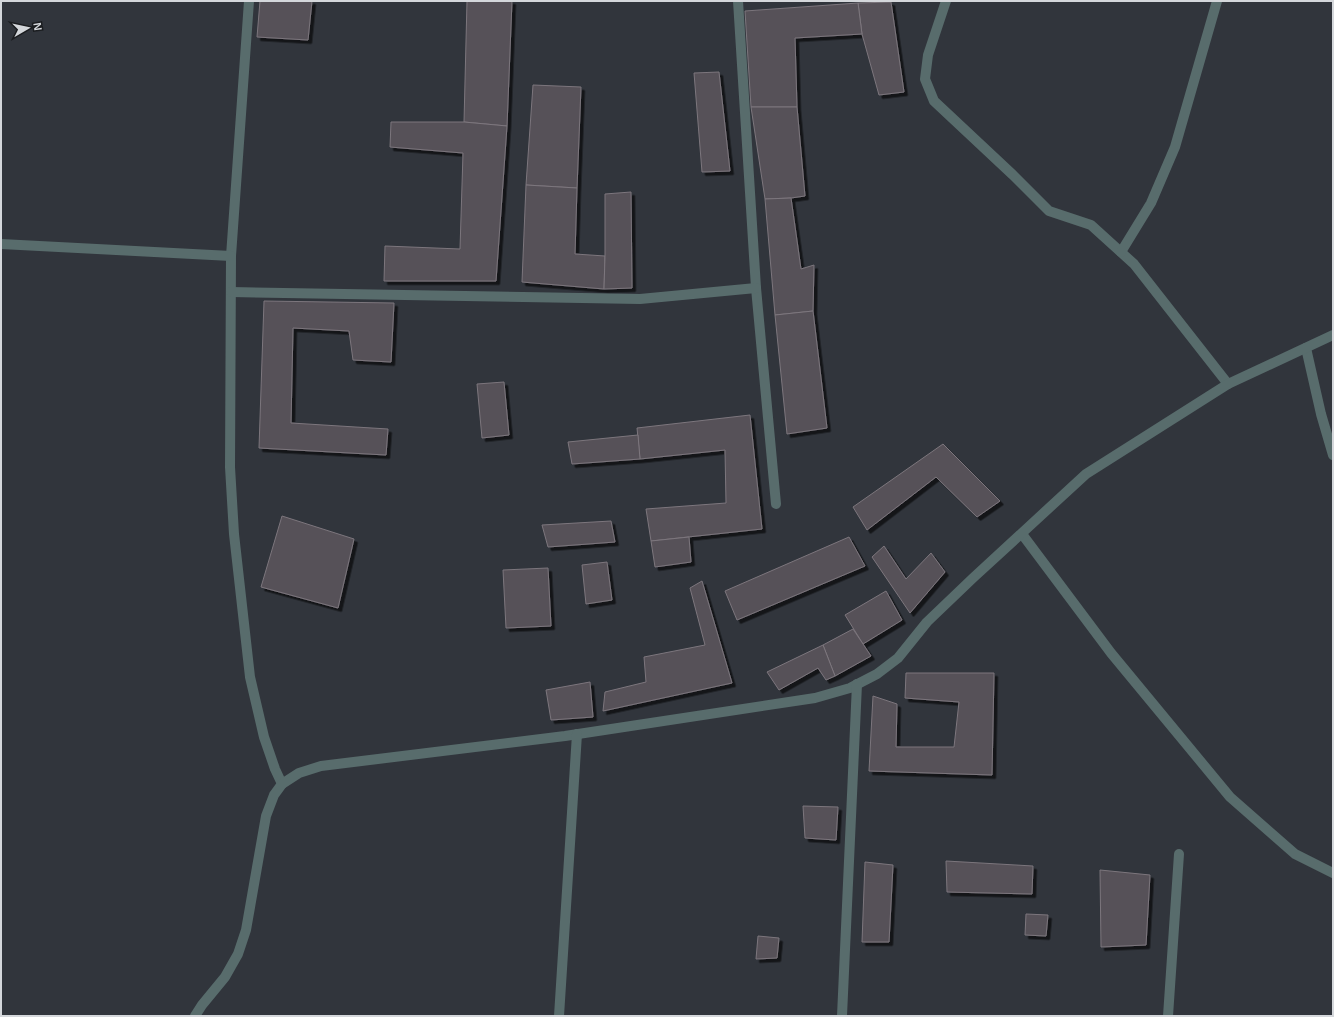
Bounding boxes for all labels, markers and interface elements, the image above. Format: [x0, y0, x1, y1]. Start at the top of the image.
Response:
north arrow [8, 8, 48, 48]
text: N [31, 22, 44, 31]

